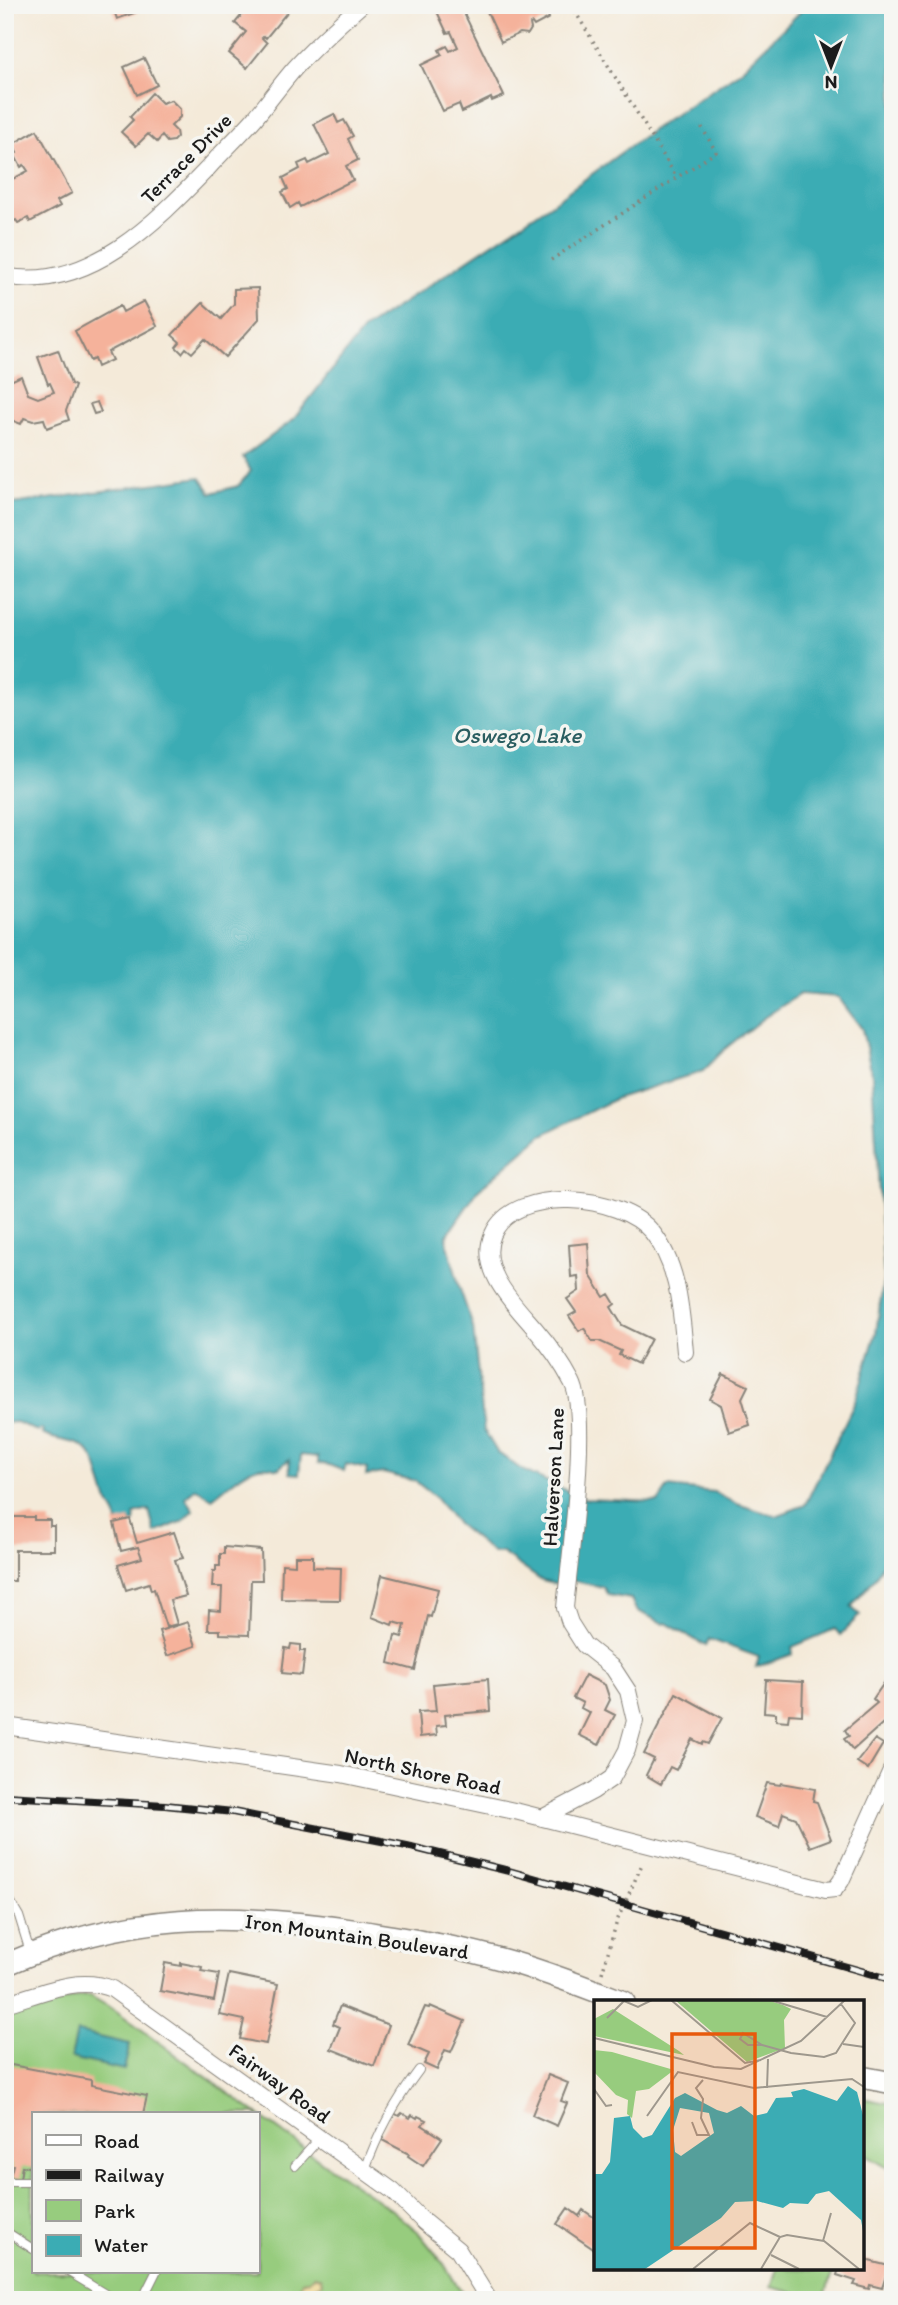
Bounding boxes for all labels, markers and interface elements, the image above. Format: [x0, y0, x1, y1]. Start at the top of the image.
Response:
north arrow [796, 32, 866, 102]
text: N [825, 71, 837, 94]
street label: Terrace Drive [135, 107, 237, 209]
water label: Oswego Lake [453, 721, 582, 749]
street label: Halverson Lane [537, 1407, 569, 1547]
street label: North Shore Road [342, 1742, 504, 1800]
street label: Iron Mountain Boulevard [244, 1908, 471, 1964]
inset map [594, 2000, 863, 2270]
street label: Fairway Road [224, 2038, 336, 2129]
legend [32, 2112, 259, 2274]
text: Road [94, 2128, 140, 2153]
text: Railway [94, 2162, 164, 2187]
text: Park [94, 2198, 136, 2223]
text: Water [94, 2232, 148, 2257]

